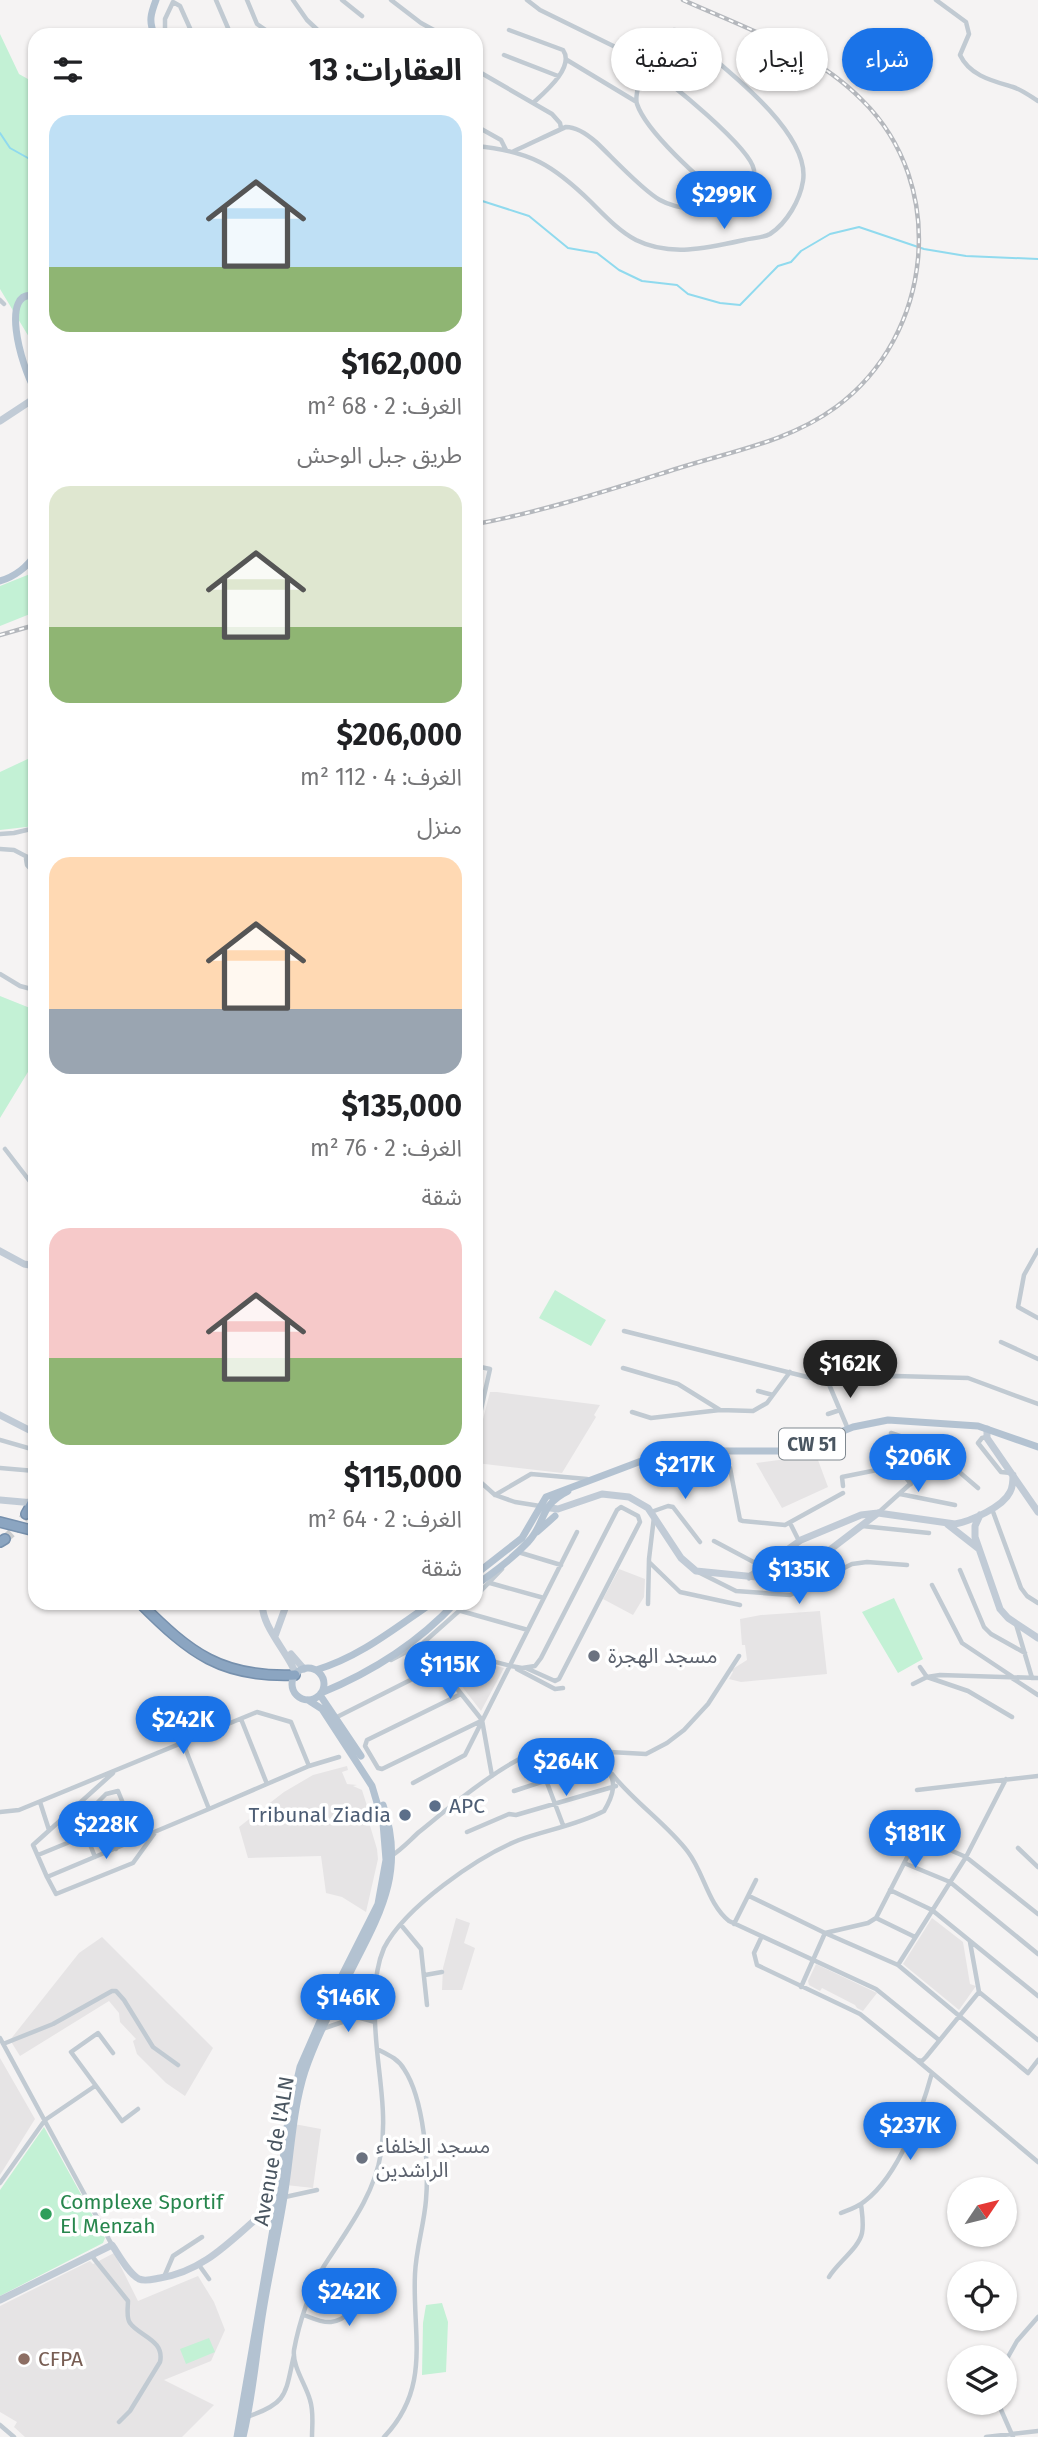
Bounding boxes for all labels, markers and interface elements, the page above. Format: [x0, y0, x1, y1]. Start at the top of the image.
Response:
chip: تصفية [611, 28, 722, 91]
chip: إيجار [736, 28, 828, 91]
chip: شراء [842, 28, 933, 91]
icon: filters [49, 51, 87, 89]
text: العقارات: 13 [309, 52, 462, 88]
icon: home [193, 161, 319, 287]
pin: $299K [675, 172, 773, 231]
text: $299K [692, 180, 756, 208]
text: $162,000 [341, 346, 462, 382]
text: الغرف: 2 · 68 m² [307, 392, 462, 420]
text: طريق جبل الوحش [297, 441, 462, 469]
icon: home [193, 532, 319, 658]
text: $206,000 [336, 717, 462, 753]
text: الغرف: 4 · 112 m² [300, 763, 462, 791]
text: منزل [417, 812, 462, 840]
icon: home [193, 903, 319, 1029]
text: $135,000 [342, 1088, 462, 1124]
text: الغرف: 2 · 76 m² [310, 1134, 462, 1162]
text: شقة [421, 1183, 462, 1211]
icon: home [193, 1274, 319, 1400]
pin: $162K [801, 1340, 899, 1400]
text: $162K [819, 1349, 881, 1377]
road number: CW 51 [779, 1428, 845, 1460]
pin: $206K [869, 1434, 967, 1494]
pin: $217K [636, 1442, 734, 1501]
text: $206K [885, 1443, 951, 1471]
text: $217K [655, 1450, 715, 1478]
text: $115,000 [344, 1459, 462, 1495]
text: الغرف: 2 · 64 m² [307, 1505, 462, 1533]
pin: $135K [750, 1546, 848, 1606]
text: شقة [421, 1554, 462, 1582]
text: $135K [768, 1555, 830, 1583]
pin: $115K [401, 1642, 499, 1701]
place label: مسجد الهجرة [608, 1643, 717, 1669]
marker: مسجد الهجرة [586, 1648, 602, 1664]
text: $115K [420, 1650, 480, 1678]
pin: $242K [134, 1696, 232, 1756]
text: $242K [152, 1705, 214, 1733]
pin: $264K [517, 1738, 615, 1798]
text: $264K [534, 1747, 598, 1775]
place label: APC [449, 1793, 485, 1819]
marker: APC [427, 1798, 443, 1814]
pin: $228K [57, 1801, 155, 1861]
place label: Tribunal Ziadia [249, 1802, 391, 1828]
marker: Tribunal Ziadia [397, 1807, 413, 1823]
text: $228K [74, 1810, 138, 1838]
pin: $181K [866, 1811, 964, 1870]
text: $181K [885, 1819, 945, 1847]
pin: $146K [299, 1974, 397, 2034]
text: $146K [317, 1983, 380, 2011]
street label: Avenue de l'ALN [248, 2074, 300, 2228]
pin: $237K [861, 2102, 959, 2162]
text: $237K [879, 2111, 941, 2139]
place label: مسجد الخلفاء الراشدين [376, 2133, 490, 2183]
marker: مسجد الخلفاء الراشدين [354, 2150, 370, 2166]
north arrow [947, 2177, 1017, 2247]
map controls [947, 2177, 1017, 2415]
place label: Complexe Sportif El Menzah [60, 2189, 225, 2239]
marker: Complexe Sportif El Menzah [38, 2206, 54, 2222]
button: locate [947, 2261, 1017, 2331]
pin: $242K [300, 2268, 398, 2328]
text: $242K [318, 2277, 380, 2305]
button: layers [947, 2345, 1017, 2415]
place label: CFPA [38, 2346, 83, 2372]
marker: CFPA [16, 2351, 32, 2367]

